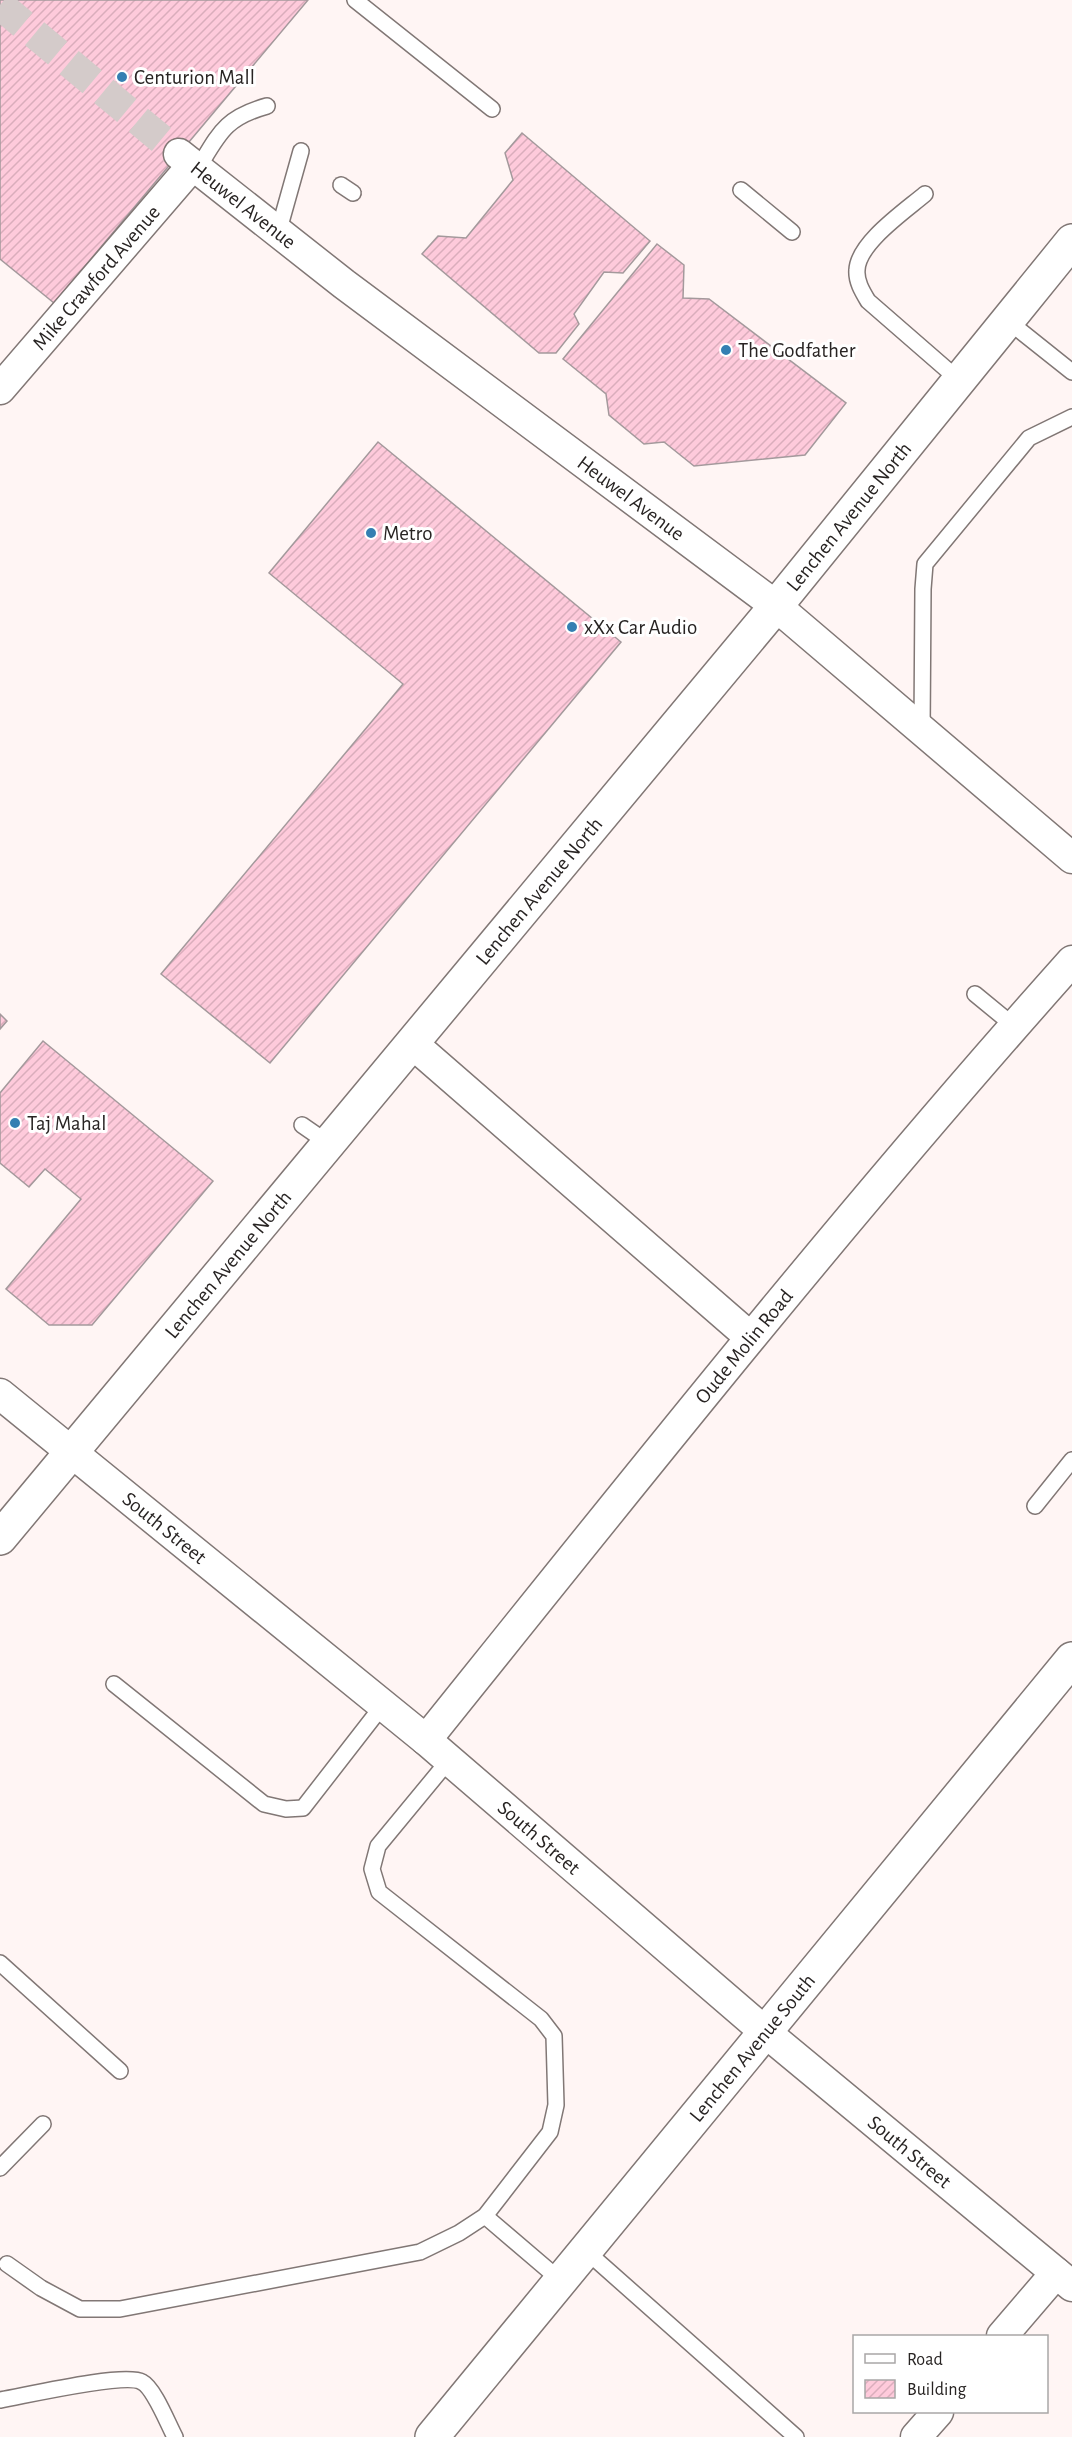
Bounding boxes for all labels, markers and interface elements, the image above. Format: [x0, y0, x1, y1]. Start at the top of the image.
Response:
place label: Centurion Mall [134, 67, 255, 88]
marker: Centurion Mall [115, 70, 129, 84]
street label: Heuwel Avenue [187, 157, 300, 253]
street label: Mike Crawford Avenue [29, 202, 164, 354]
place label: The Godfather [738, 340, 856, 361]
marker: The Godfather [719, 343, 733, 357]
street label: Lenchen Avenue North [782, 438, 915, 595]
street label: Heuwel Avenue [573, 452, 688, 545]
place label: Metro [383, 523, 433, 544]
marker: Metro [364, 526, 378, 540]
place label: xXx Car Audio [584, 617, 697, 638]
marker: xXx Car Audio [565, 620, 579, 634]
street label: Lenchen Avenue North [472, 813, 606, 969]
place label: Taj Mahal [27, 1113, 107, 1134]
marker: Taj Mahal [8, 1116, 22, 1130]
street label: Lenchen Avenue North [161, 1187, 295, 1343]
street label: Oude Molin Road [691, 1285, 797, 1408]
street label: South Street [118, 1488, 210, 1568]
street label: South Street [494, 1797, 584, 1879]
street label: Lenchen Avenue South [686, 1970, 819, 2126]
street label: South Street [864, 2112, 955, 2193]
legend [853, 2335, 1048, 2413]
text: Road [907, 2351, 943, 2369]
text: Building [907, 2381, 967, 2399]

